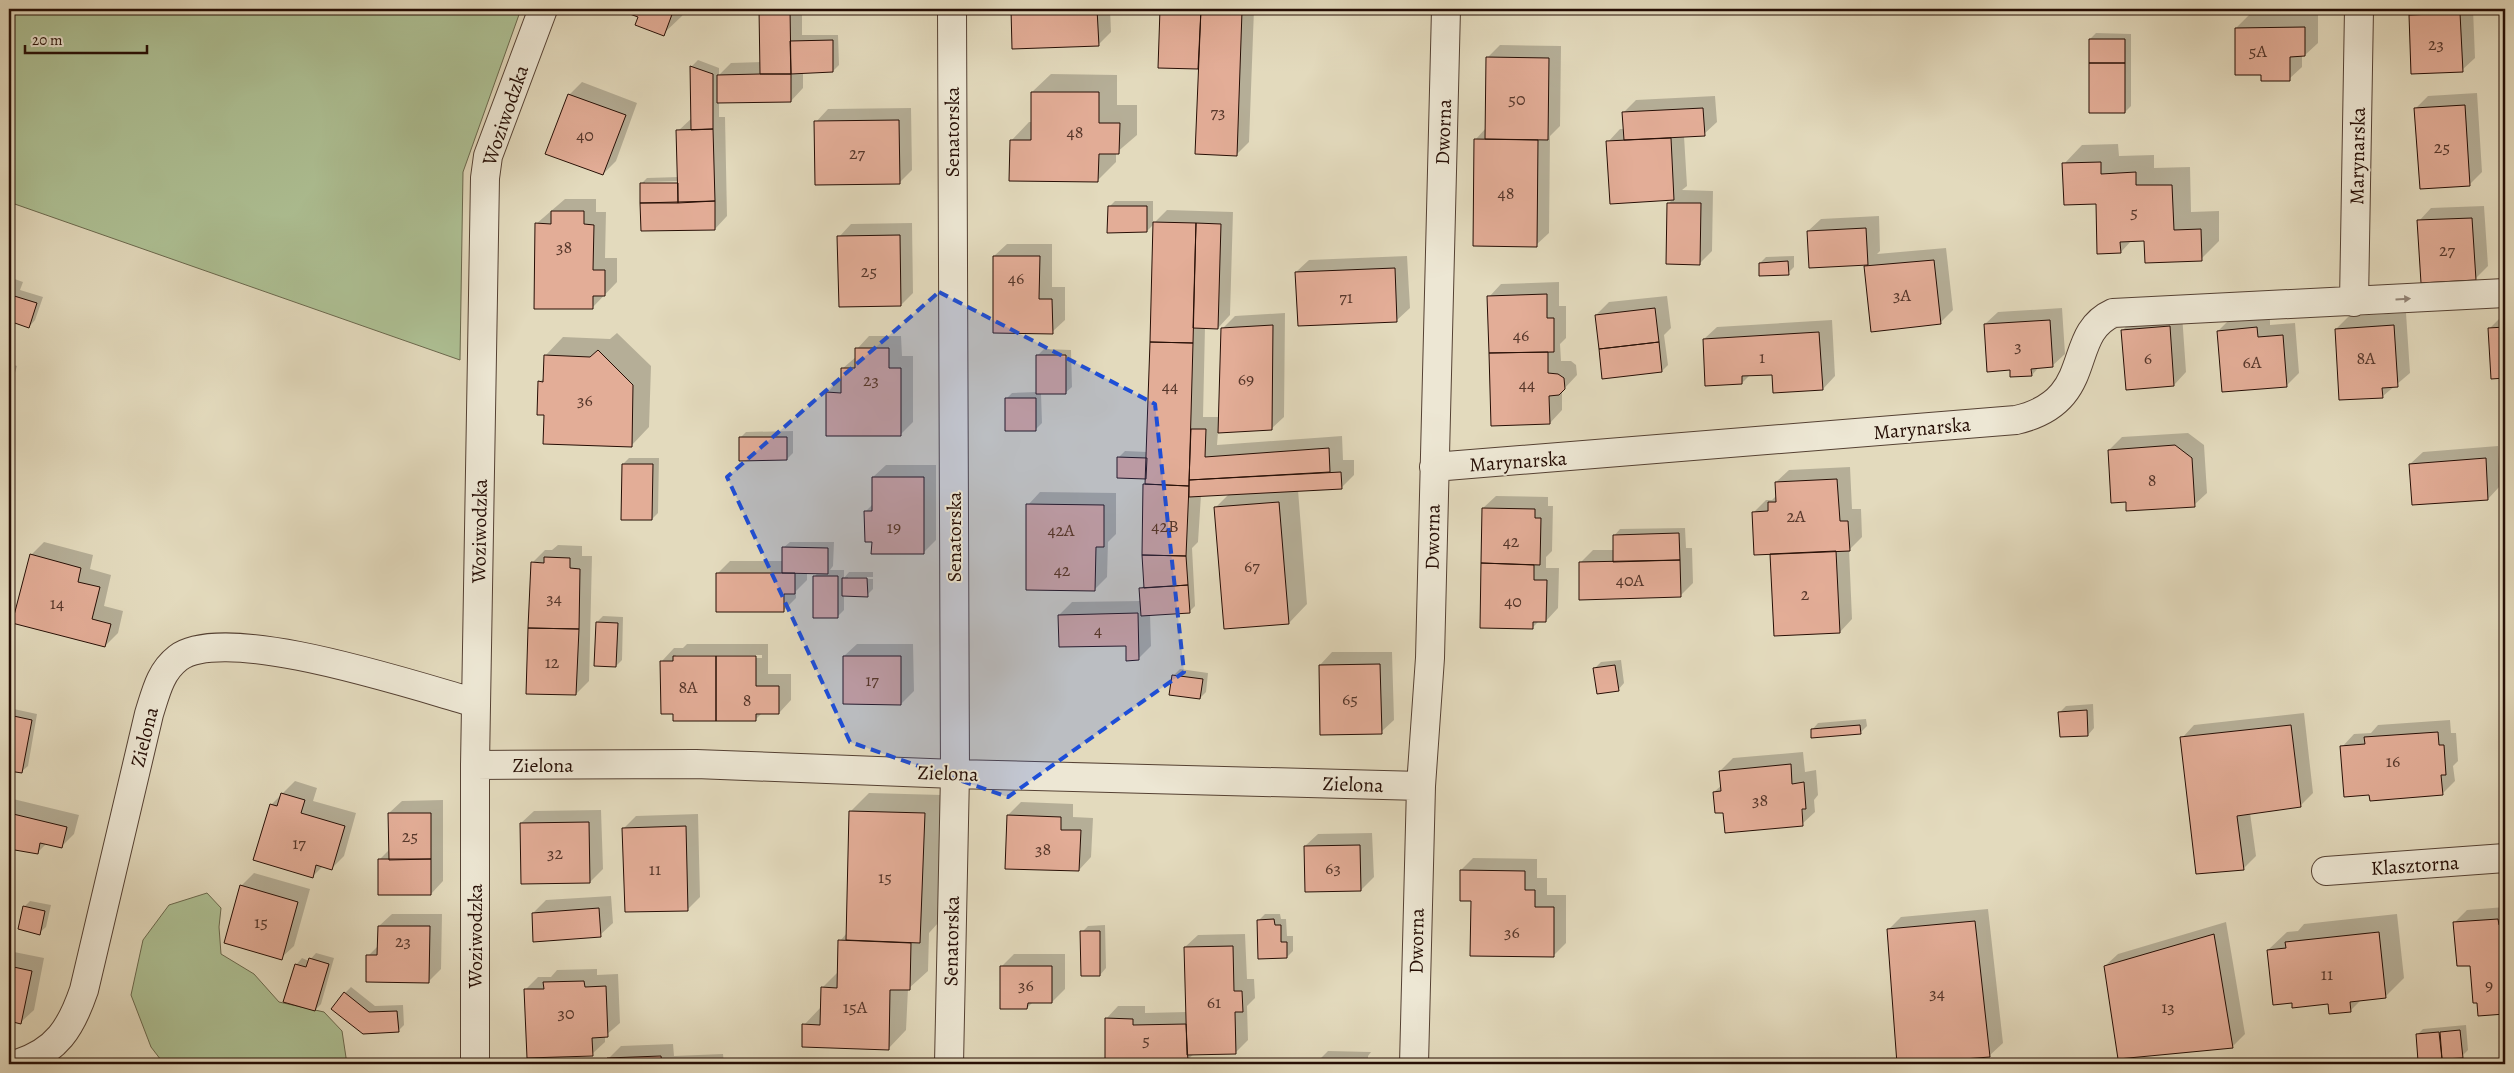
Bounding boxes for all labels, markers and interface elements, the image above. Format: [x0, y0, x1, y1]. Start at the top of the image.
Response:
scale bar [25, 22, 148, 54]
text: 20 m [32, 30, 63, 50]
house number: 23 [2428, 32, 2444, 56]
house number: 5A [2249, 39, 2268, 63]
street label: Woziwodzka [475, 61, 535, 170]
street label: Senatorska [939, 86, 966, 177]
house number: 50 [1508, 87, 1526, 111]
street label: Dworna [1429, 98, 1458, 165]
house number: 73 [1210, 100, 1226, 124]
street label: Marynarska [2343, 106, 2372, 205]
house number: 48 [1067, 120, 1083, 144]
house number: 40 [576, 123, 594, 147]
house number: 25 [2434, 135, 2450, 159]
house number: 27 [849, 141, 865, 165]
house number: 48 [1498, 181, 1514, 205]
house number: 5 [2130, 200, 2138, 224]
house number: 38 [556, 235, 572, 259]
house number: 27 [2439, 238, 2455, 262]
house number: 25 [861, 259, 877, 283]
house number: 46 [1008, 266, 1024, 290]
house number: 3A [1893, 283, 1911, 307]
house number: 71 [1339, 285, 1353, 309]
one-way arrow [2395, 295, 2411, 303]
house number: 46 [1513, 323, 1529, 347]
house number: 3 [2014, 334, 2022, 358]
house number: 1 [1759, 345, 1765, 369]
house number: 6 [2144, 346, 2152, 370]
house number: 8A [2356, 346, 2376, 370]
house number: 6A [2243, 350, 2262, 374]
house number: 69 [1238, 367, 1254, 391]
house number: 23 [863, 368, 879, 392]
house number: 44 [1519, 372, 1535, 396]
house number: 44 [1162, 374, 1178, 398]
house number: 36 [577, 388, 593, 412]
street label: Marynarska [1872, 411, 1973, 446]
street label: Marynarska [1468, 445, 1568, 478]
house number: 8 [2148, 468, 2156, 492]
street label: Woziwodzka [465, 478, 494, 584]
street label: Senatorska [941, 491, 968, 582]
street label: Dworna [1418, 503, 1447, 570]
house number: 2A [1786, 504, 1806, 528]
house number: 42B [1151, 514, 1179, 538]
house number: 19 [887, 515, 901, 539]
house number: 42A [1047, 518, 1075, 542]
house number: 42 [1503, 529, 1520, 553]
house number: 67 [1244, 554, 1260, 578]
house number: 42 [1054, 558, 1071, 582]
house number: 40A [1616, 568, 1645, 592]
house number: 2 [1801, 582, 1810, 606]
house number: 34 [546, 586, 562, 610]
house number: 40 [1504, 589, 1522, 613]
house number: 14 [50, 591, 64, 615]
house number: 4 [1094, 618, 1102, 642]
house number: 12 [545, 650, 560, 674]
house number: 17 [865, 668, 879, 692]
house number: 8A [678, 675, 698, 699]
house number: 65 [1342, 687, 1358, 711]
house number: 8 [743, 688, 751, 712]
street label: Zielona [124, 704, 165, 770]
house number: 16 [2386, 749, 2400, 773]
street label: Zielona [512, 752, 574, 779]
street label: Zielona [917, 759, 980, 788]
street label: Zielona [1322, 770, 1385, 799]
house number: 38 [1752, 788, 1768, 812]
house number: 25 [402, 824, 418, 848]
house number: 17 [292, 831, 306, 855]
house number: 38 [1035, 837, 1051, 861]
house number: 32 [547, 841, 563, 865]
street label: Klasztorna [2370, 849, 2461, 882]
house number: 63 [1325, 856, 1341, 880]
house number: 11 [649, 857, 661, 881]
house number: 15 [878, 865, 892, 889]
street label: Woziwodzka [462, 883, 489, 989]
street label: Senatorska [937, 895, 966, 987]
street label: Dworna [1402, 907, 1431, 974]
house number: 15 [254, 910, 268, 934]
house number: 36 [1504, 920, 1520, 944]
house number: 23 [395, 929, 411, 953]
house number: 11 [2321, 962, 2333, 986]
house number: 36 [1018, 973, 1034, 997]
house number: 9 [2485, 973, 2493, 997]
house number: 34 [1929, 981, 1945, 1005]
house number: 61 [1207, 990, 1221, 1014]
house number: 15A [843, 995, 868, 1019]
house number: 13 [2161, 995, 2175, 1019]
house number: 30 [557, 1001, 575, 1025]
house number: 5 [1142, 1028, 1150, 1052]

